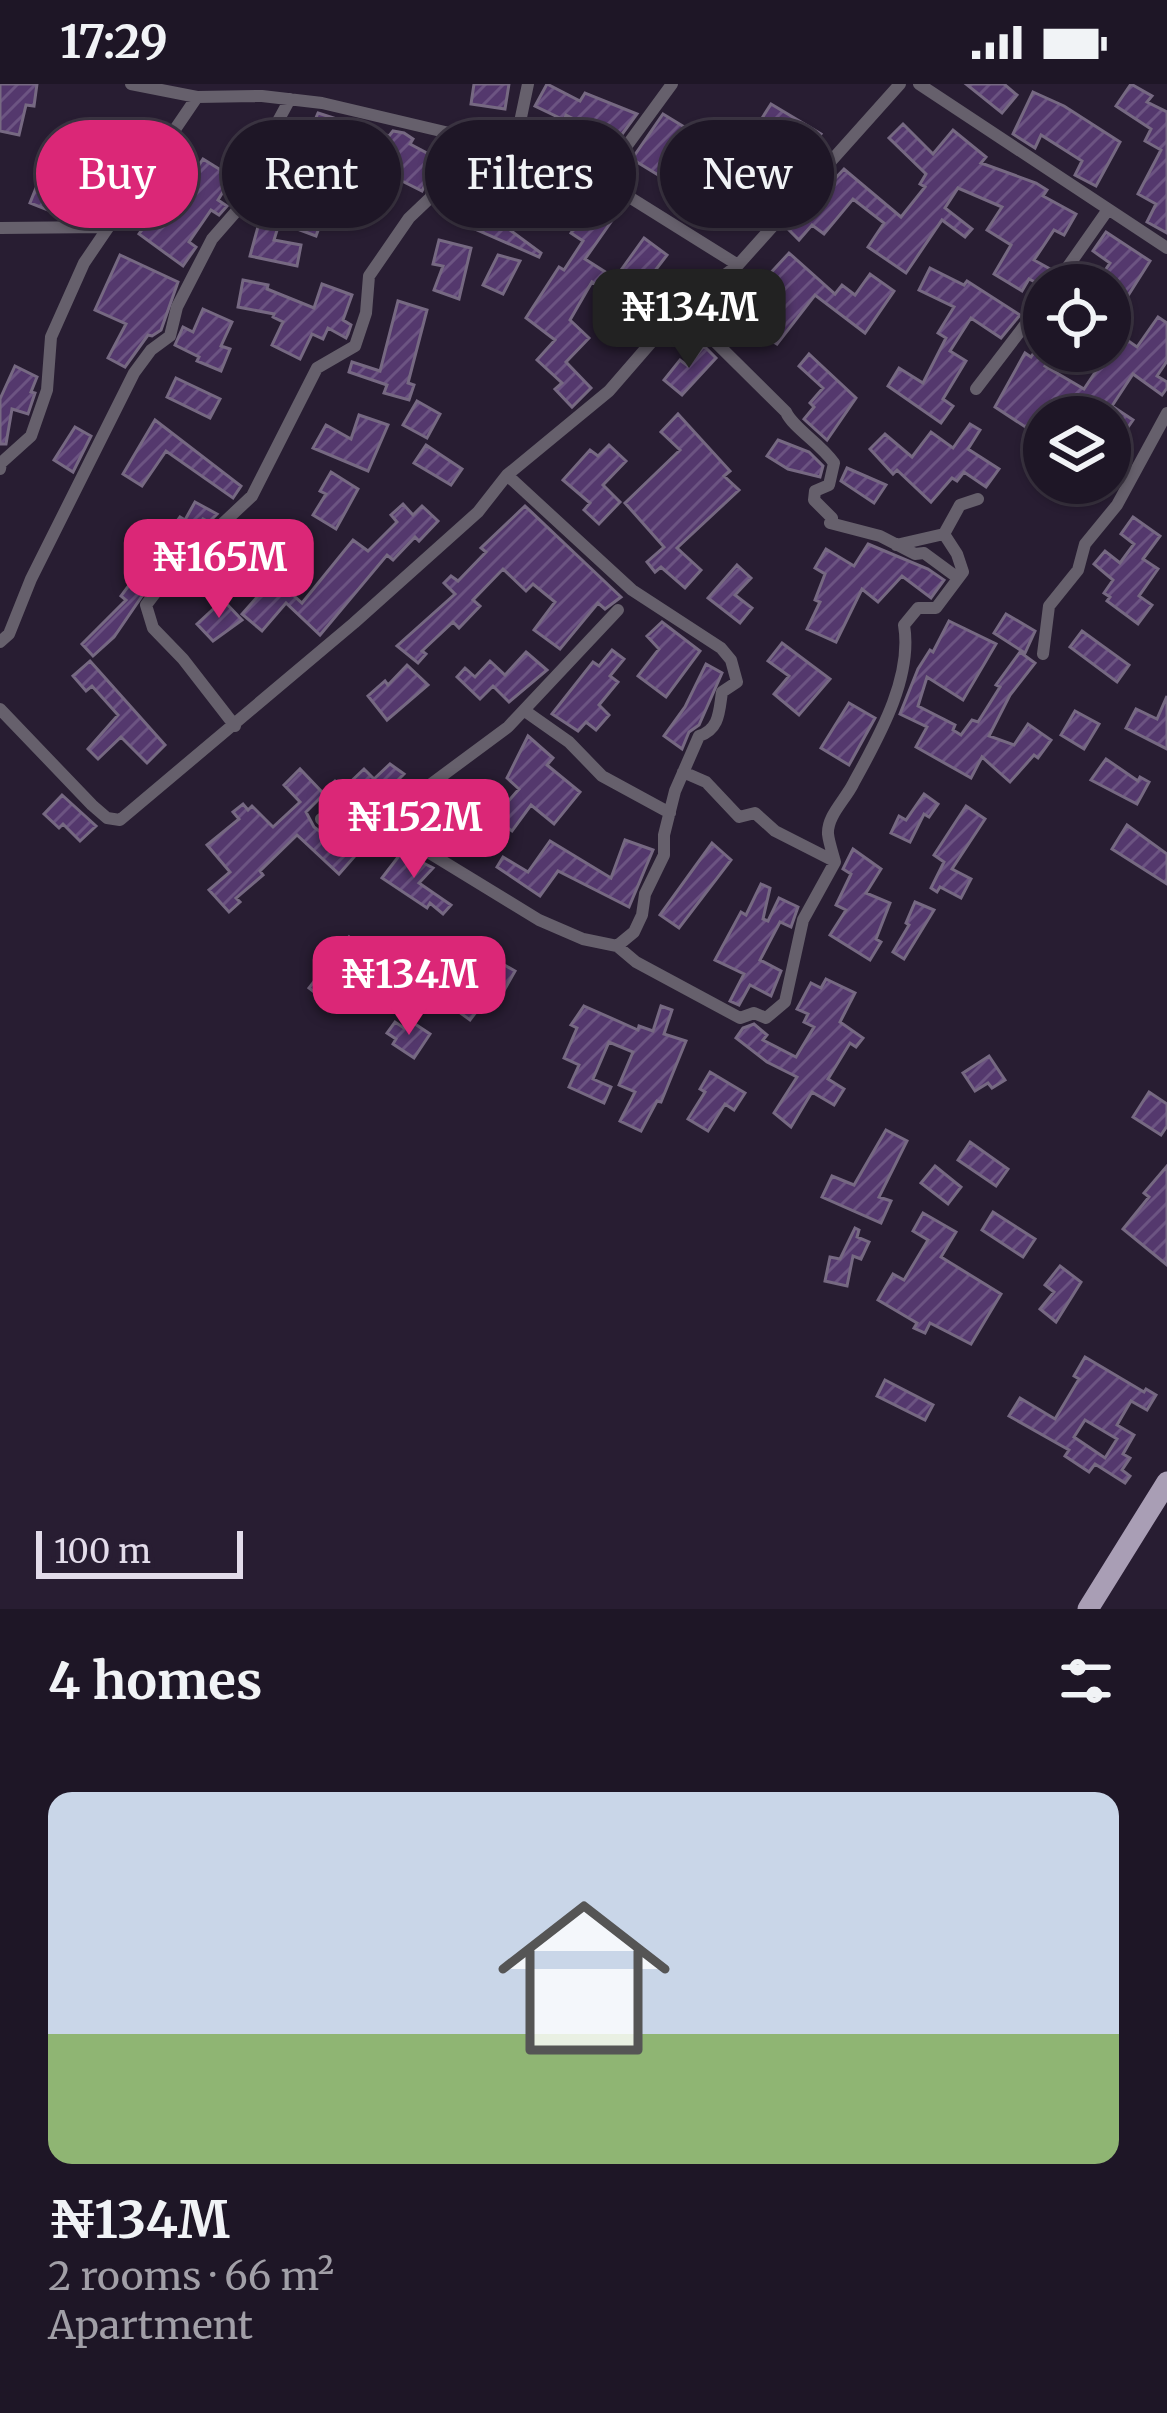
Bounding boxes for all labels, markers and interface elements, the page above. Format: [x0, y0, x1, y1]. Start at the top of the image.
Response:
text: 17:29 [60, 14, 168, 70]
chip: Buy [36, 120, 198, 228]
chip: Rent [222, 120, 401, 228]
chip: Filters [425, 120, 636, 228]
chip: New [660, 120, 834, 228]
map controls [1023, 264, 1131, 504]
button: locate [1023, 264, 1131, 372]
pin: ₦134M [605, 269, 773, 371]
text: ₦134M [620, 283, 758, 332]
button: layers [1023, 396, 1131, 504]
pin: ₦165M [135, 519, 303, 621]
text: ₦165M [151, 533, 287, 582]
pin: ₦152M [330, 779, 498, 881]
text: ₦152M [346, 793, 482, 842]
pin: ₦134M [325, 936, 493, 1038]
text: ₦134M [340, 950, 478, 999]
scale bar [36, 1525, 243, 1578]
text: 100 m [54, 1531, 151, 1572]
icon: filters [1053, 1648, 1119, 1714]
text: 4 homes [48, 1649, 262, 1713]
icon: home [476, 1870, 692, 2086]
text: ₦134M [48, 2188, 230, 2252]
text: 2 rooms · 66 m² [48, 2252, 334, 2301]
text: Apartment [48, 2301, 253, 2350]

